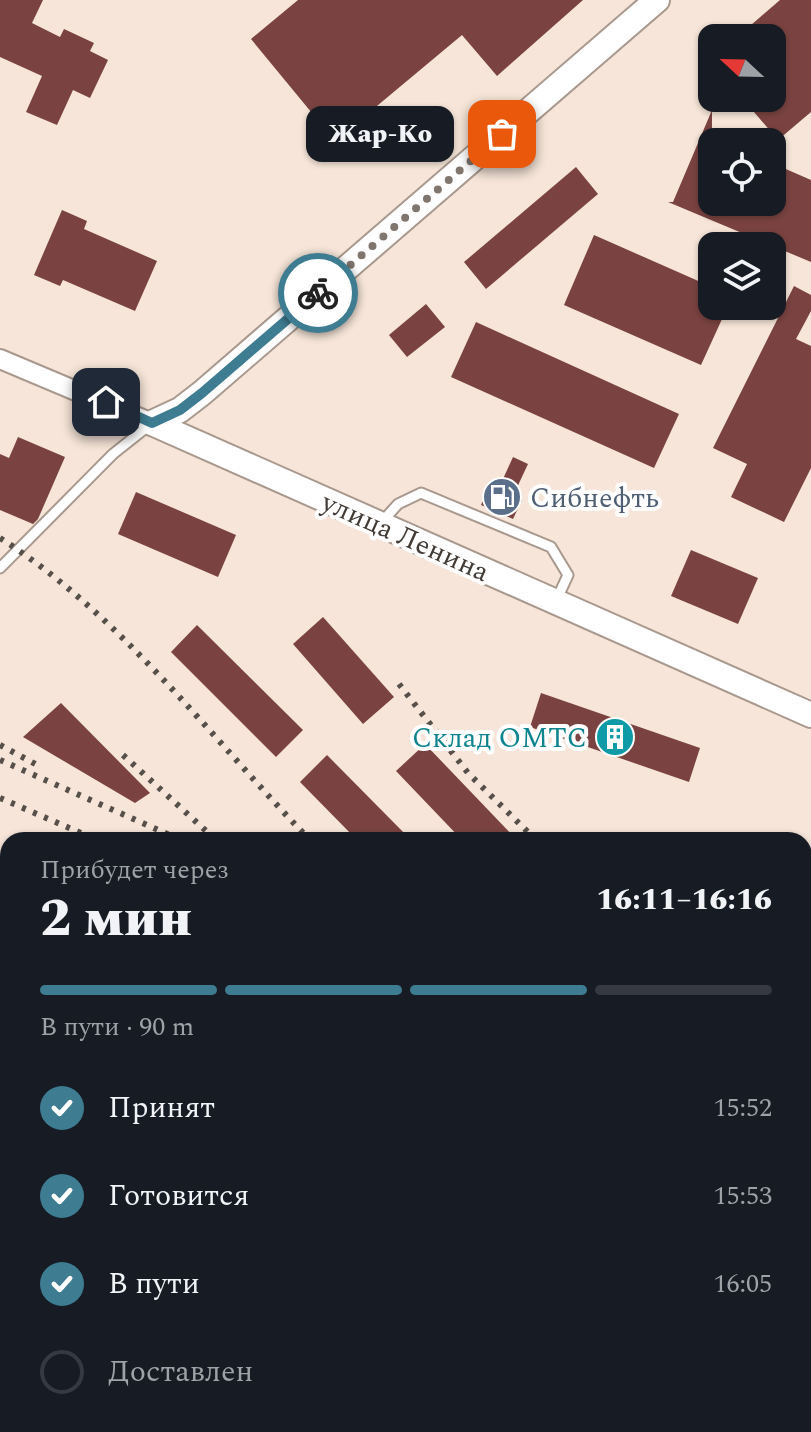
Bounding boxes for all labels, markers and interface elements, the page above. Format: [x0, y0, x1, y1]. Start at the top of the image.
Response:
north arrow [698, 24, 786, 112]
map controls [698, 24, 786, 320]
pin [468, 100, 536, 168]
callout: Жар-Ко [306, 106, 454, 162]
icon: bag [480, 112, 524, 156]
text: Жар-Ко [328, 114, 432, 154]
button: locate [698, 128, 786, 216]
button: layers [698, 232, 786, 320]
courier [278, 253, 358, 333]
icon: bike [296, 271, 340, 315]
pin [72, 368, 140, 436]
icon: home [84, 380, 128, 424]
fuel station icon: Сибнефть [481, 476, 523, 518]
place label: Сибнефть [530, 477, 659, 520]
street label: улица Ленина [314, 481, 497, 594]
building icon: Склад ОМТС [594, 716, 636, 758]
place label: Склад ОМТС [412, 717, 587, 760]
text: Прибудет через [40, 850, 229, 890]
text: 16:11–16:16 [596, 877, 772, 923]
text: 2 мин [40, 880, 192, 959]
text: В пути · 90 m [40, 1007, 194, 1047]
text: Принят [108, 1085, 215, 1131]
icon: check [40, 1086, 84, 1130]
text: 15:52 [713, 1088, 772, 1128]
text: Готовится [108, 1173, 249, 1219]
icon: check [40, 1174, 84, 1218]
text: 15:53 [713, 1176, 772, 1216]
text: В пути [108, 1261, 200, 1307]
icon: check [40, 1262, 84, 1306]
text: 16:05 [713, 1264, 772, 1304]
text: Доставлен [108, 1349, 253, 1395]

